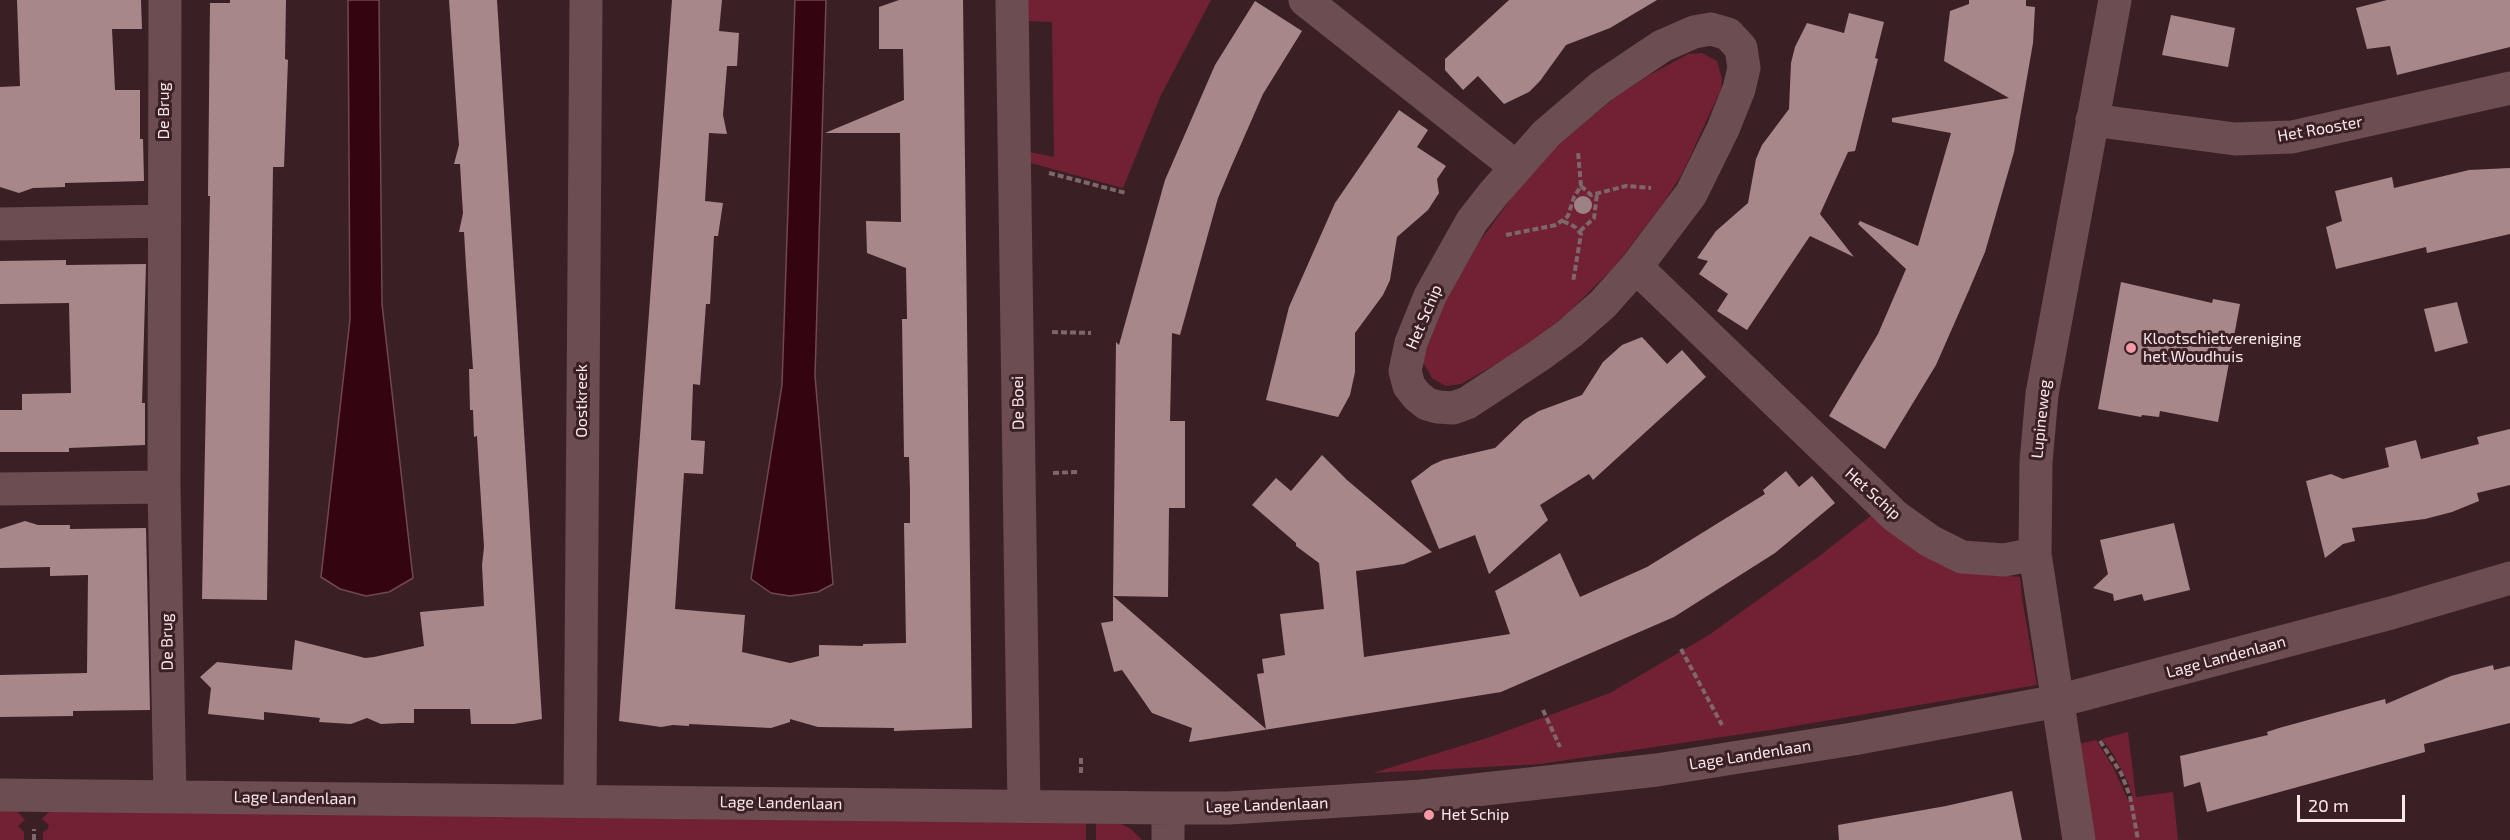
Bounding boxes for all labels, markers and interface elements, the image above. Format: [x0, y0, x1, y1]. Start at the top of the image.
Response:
street label: De Brug [154, 82, 174, 140]
street label: Het Rooster [2276, 112, 2364, 146]
street label: Het Schip [1402, 282, 1446, 352]
place label: Klootschietvereniging het Woudhuis [2143, 329, 2302, 367]
marker: Klootschietvereniging het Woudhuis [2124, 341, 2138, 355]
street label: Oostkreek [572, 364, 592, 438]
street label: De Boei [1008, 376, 1028, 430]
street label: Lupineweg [2027, 379, 2055, 459]
street label: Het Schip [1841, 464, 1905, 524]
street label: De Brug [157, 613, 177, 671]
street label: Lage Landenlaan [2164, 632, 2288, 682]
street label: Lage Landenlaan [1688, 736, 1812, 774]
scale bar [2300, 783, 2408, 821]
street label: Lage Landenlaan [233, 787, 357, 809]
street label: Lage Landenlaan [719, 792, 843, 814]
street label: Lage Landenlaan [1205, 793, 1329, 817]
text: 20 m [2308, 794, 2349, 816]
place label: Het Schip [1441, 805, 1509, 825]
marker: Het Schip [1422, 808, 1436, 822]

